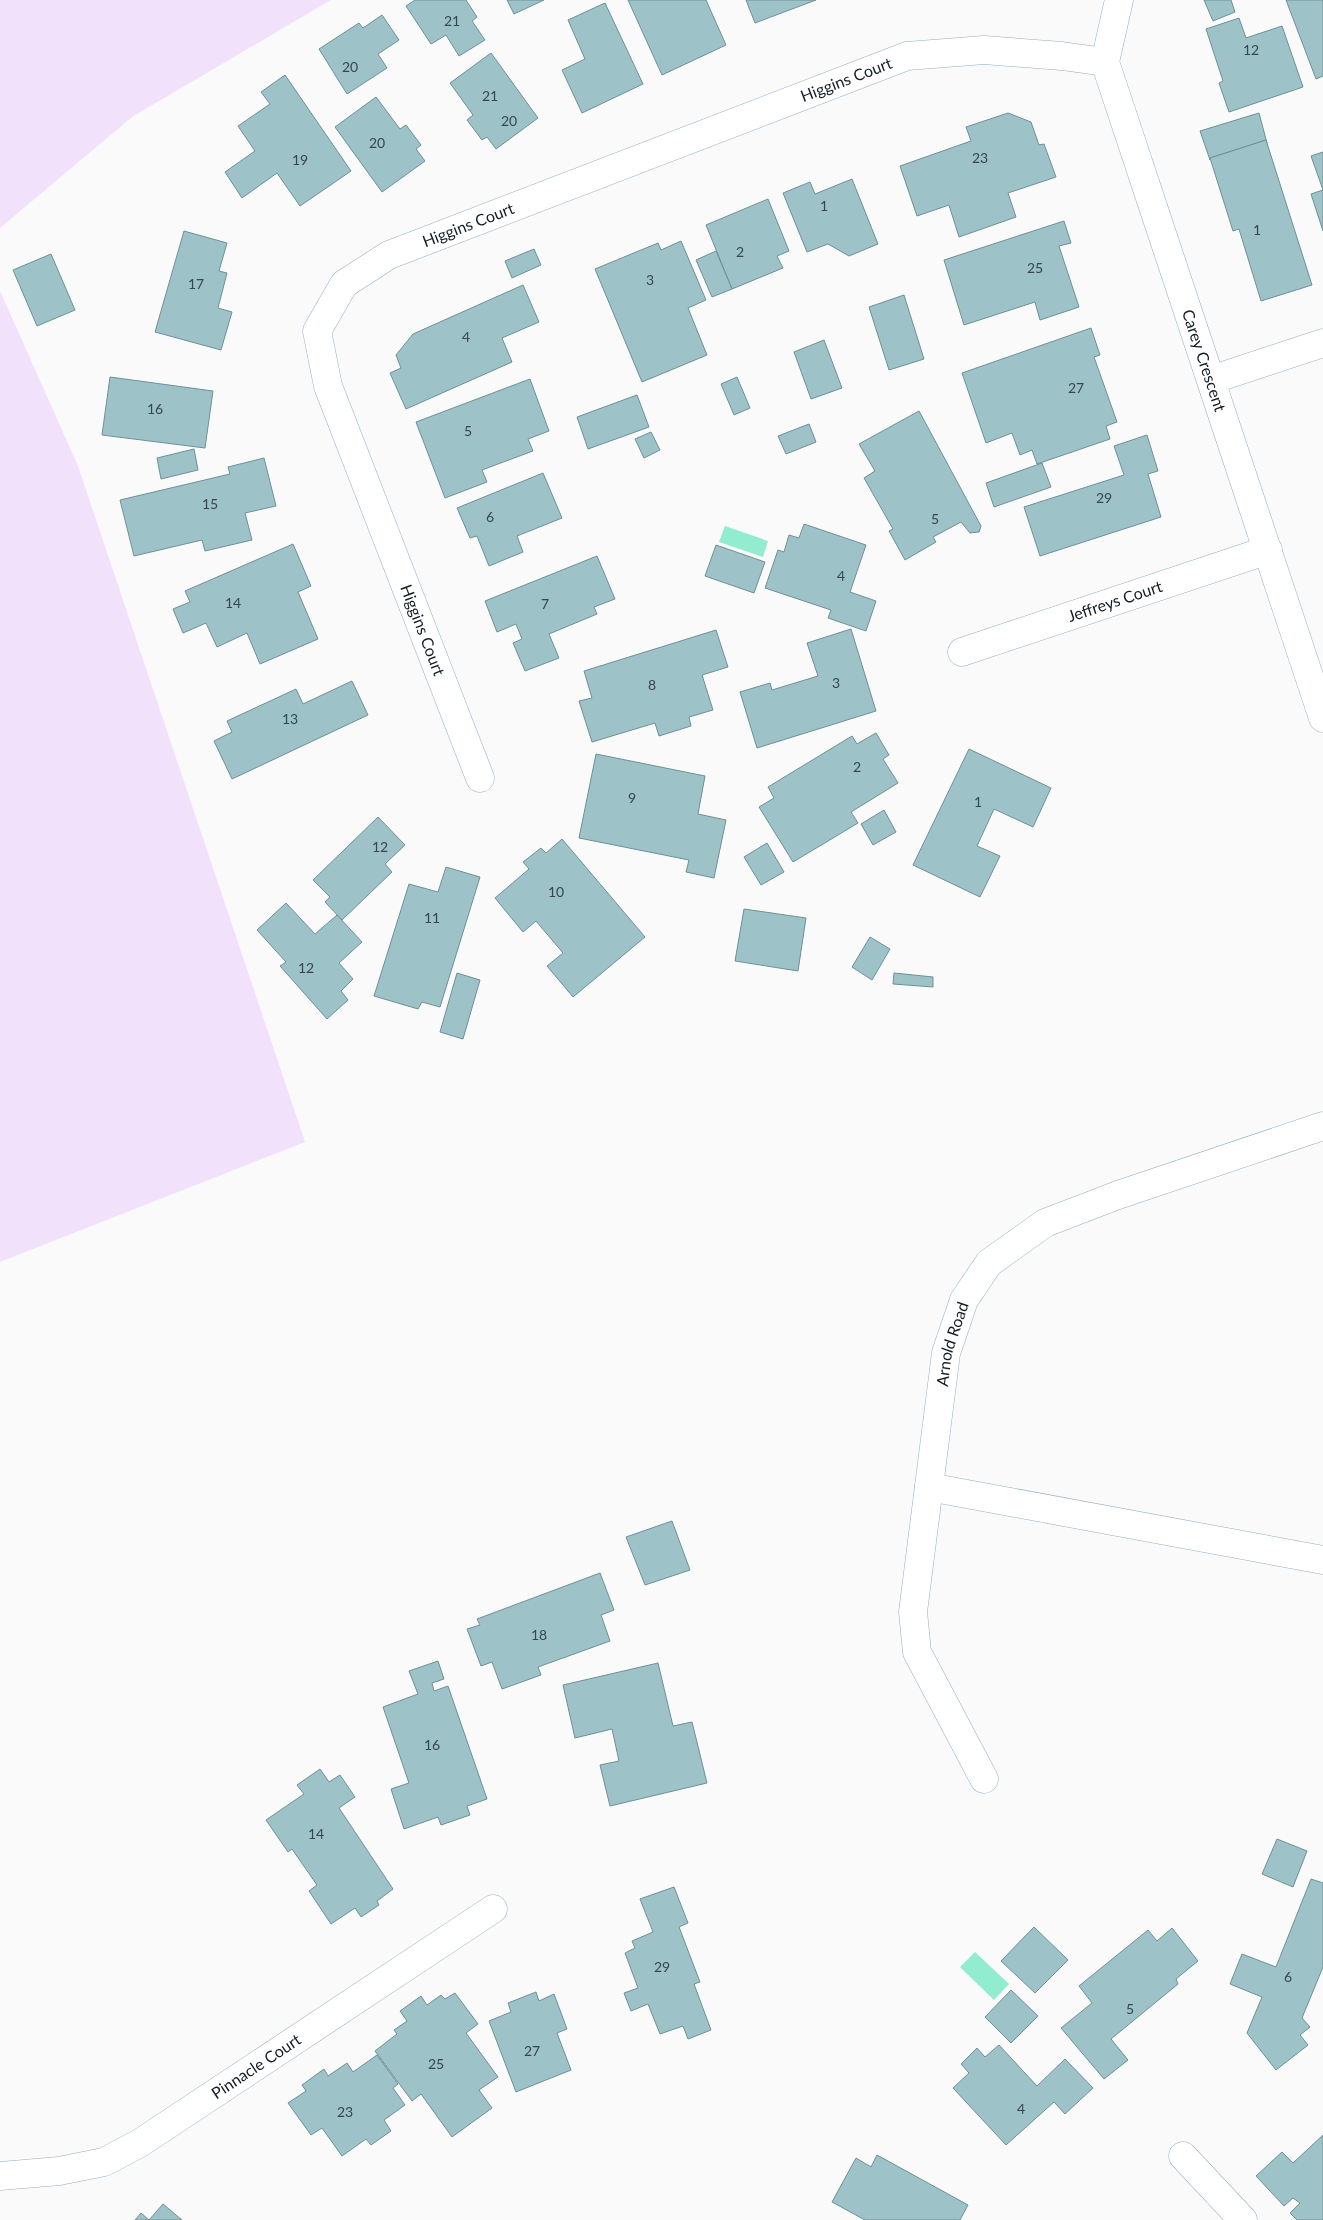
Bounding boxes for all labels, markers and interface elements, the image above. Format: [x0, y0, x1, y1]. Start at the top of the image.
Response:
house number: 21 [444, 12, 460, 29]
house number: 12 [1243, 41, 1259, 58]
street label: Higgins Court [798, 53, 895, 105]
house number: 20 [342, 58, 358, 75]
house number: 21 [482, 87, 498, 104]
house number: 20 [501, 112, 517, 129]
house number: 20 [369, 134, 385, 151]
house number: 23 [972, 149, 988, 166]
house number: 19 [292, 151, 308, 168]
house number: 1 [820, 197, 828, 214]
street label: Higgins Court [419, 198, 517, 250]
house number: 1 [1253, 221, 1261, 238]
house number: 2 [736, 243, 744, 260]
house number: 25 [1027, 259, 1043, 276]
house number: 3 [646, 271, 654, 288]
house number: 17 [188, 275, 204, 292]
street label: Carey Crescent [1179, 307, 1231, 414]
house number: 4 [462, 328, 470, 345]
house number: 27 [1068, 379, 1084, 396]
house number: 16 [147, 400, 163, 417]
house number: 5 [464, 422, 472, 439]
house number: 29 [1096, 489, 1112, 506]
house number: 15 [202, 495, 218, 512]
house number: 6 [486, 508, 494, 525]
house number: 5 [931, 510, 939, 527]
house number: 4 [837, 567, 845, 584]
street label: Jeffreys Court [1065, 576, 1165, 625]
street label: Higgins Court [397, 581, 450, 678]
house number: 14 [225, 594, 241, 611]
house number: 7 [541, 595, 549, 612]
house number: 3 [832, 674, 840, 691]
house number: 8 [648, 676, 656, 693]
house number: 13 [282, 710, 298, 727]
house number: 2 [853, 758, 861, 775]
house number: 9 [628, 789, 636, 806]
house number: 1 [974, 793, 982, 810]
house number: 12 [372, 838, 388, 855]
house number: 10 [548, 883, 564, 900]
house number: 11 [424, 909, 440, 926]
house number: 12 [298, 959, 314, 976]
street label: Arnold Road [932, 1299, 972, 1387]
house number: 18 [531, 1626, 547, 1643]
house number: 16 [424, 1736, 440, 1753]
house number: 14 [308, 1825, 324, 1842]
house number: 29 [654, 1958, 670, 1975]
house number: 6 [1284, 1968, 1292, 1985]
house number: 5 [1126, 2000, 1134, 2017]
street label: Pinnacle Court [207, 2029, 304, 2102]
house number: 27 [524, 2042, 540, 2059]
house number: 25 [428, 2055, 444, 2072]
house number: 4 [1017, 2100, 1025, 2117]
house number: 23 [337, 2103, 353, 2120]

